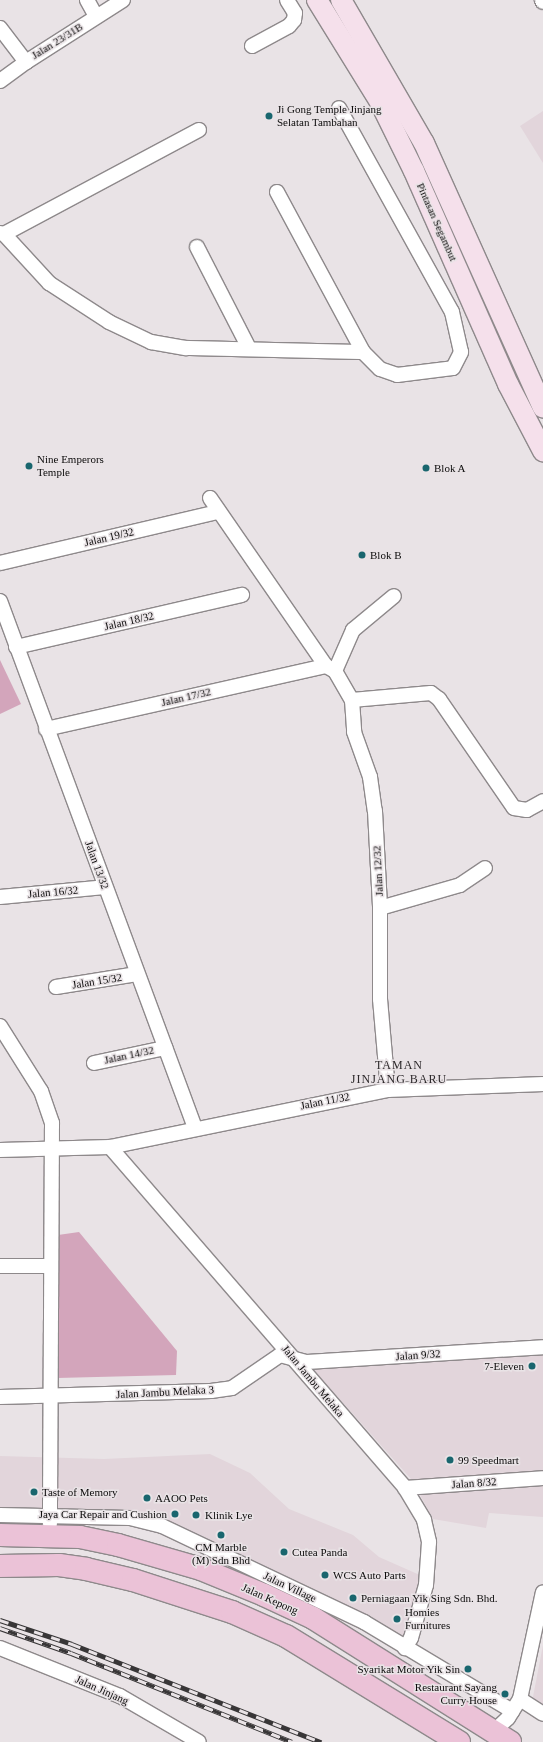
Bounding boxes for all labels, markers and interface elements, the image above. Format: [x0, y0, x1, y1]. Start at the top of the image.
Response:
street label: Jalan 23/31B [25, 18, 89, 64]
place label: Ji Gong Temple Jinjang Selatan Tambahan [277, 103, 396, 129]
marker: Ji Gong Temple Jinjang Selatan Tambahan [264, 111, 274, 121]
street label: Pintasan Segambut [411, 174, 463, 270]
place label: Nine Emperors Temple [37, 453, 113, 479]
marker: Nine Emperors Temple [24, 461, 34, 471]
place label: Blok A [434, 461, 466, 475]
marker: Blok A [421, 463, 431, 473]
street label: Jalan 19/32 [79, 524, 139, 550]
place label: Blok B [370, 548, 403, 562]
marker: Blok B [357, 550, 367, 560]
street label: Jalan 18/32 [99, 608, 159, 634]
street label: Jalan 17/32 [156, 684, 216, 710]
street label: Jalan 13/32 [81, 835, 113, 895]
street label: Jalan 12/32 [370, 841, 386, 901]
street label: Jalan 16/32 [23, 883, 83, 901]
street label: Jalan 15/32 [67, 970, 127, 992]
street label: Jalan 14/32 [99, 1042, 159, 1068]
district label: TAMAN JINJANG BARU [351, 1059, 447, 1087]
street label: Jalan 11/32 [295, 1089, 355, 1113]
street label: Jalan Jambu Melaka [274, 1336, 352, 1426]
street label: Jalan 9/32 [391, 1347, 445, 1363]
place label: 7-Eleven [480, 1359, 524, 1373]
marker: 7-Eleven [527, 1361, 537, 1371]
street label: Jalan Jambu Melaka 3 [108, 1382, 222, 1402]
place label: 99 Speedmart [458, 1453, 530, 1467]
marker: 99 Speedmart [445, 1455, 455, 1465]
street label: Jalan 8/32 [447, 1475, 501, 1491]
place label: Taste of Memory [42, 1485, 126, 1499]
marker: Taste of Memory [29, 1487, 39, 1497]
place label: AAOO Pets [155, 1491, 209, 1505]
marker: AAOO Pets [142, 1493, 152, 1503]
place label: Jaya Car Repair and Cushion [21, 1507, 167, 1521]
place label: Klinik Lye [205, 1508, 254, 1522]
marker: Jaya Car Repair and Cushion [170, 1509, 180, 1519]
marker: Klinik Lye [190, 1509, 202, 1521]
marker: CM Marble (M) Sdn Bhd [216, 1530, 226, 1540]
place label: CM Marble (M) Sdn Bhd [190, 1541, 252, 1567]
place label: Cutea Panda [292, 1545, 356, 1559]
marker: Cutea Panda [279, 1547, 289, 1557]
street label: Jalan Village [258, 1567, 322, 1607]
place label: WCS Auto Parts [333, 1568, 411, 1582]
marker: WCS Auto Parts [320, 1570, 330, 1580]
street label: Jalan Kepong [235, 1579, 305, 1619]
place label: Perniagaan Yik Sing Sdn. Bhd. [361, 1591, 513, 1605]
marker: Perniagaan Yik Sing Sdn. Bhd. [348, 1593, 358, 1603]
place label: Homies Furnitures [405, 1606, 458, 1632]
marker: Homies Furnitures [392, 1614, 402, 1624]
place label: Syarikat Motor Yik Sin [350, 1662, 460, 1676]
marker: Syarikat Motor Yik Sin [463, 1664, 473, 1674]
street label: Jalan Jinjang [68, 1670, 136, 1710]
place label: Restaurant Sayang Curry House [402, 1681, 497, 1707]
marker: Restaurant Sayang Curry House [500, 1689, 510, 1699]

